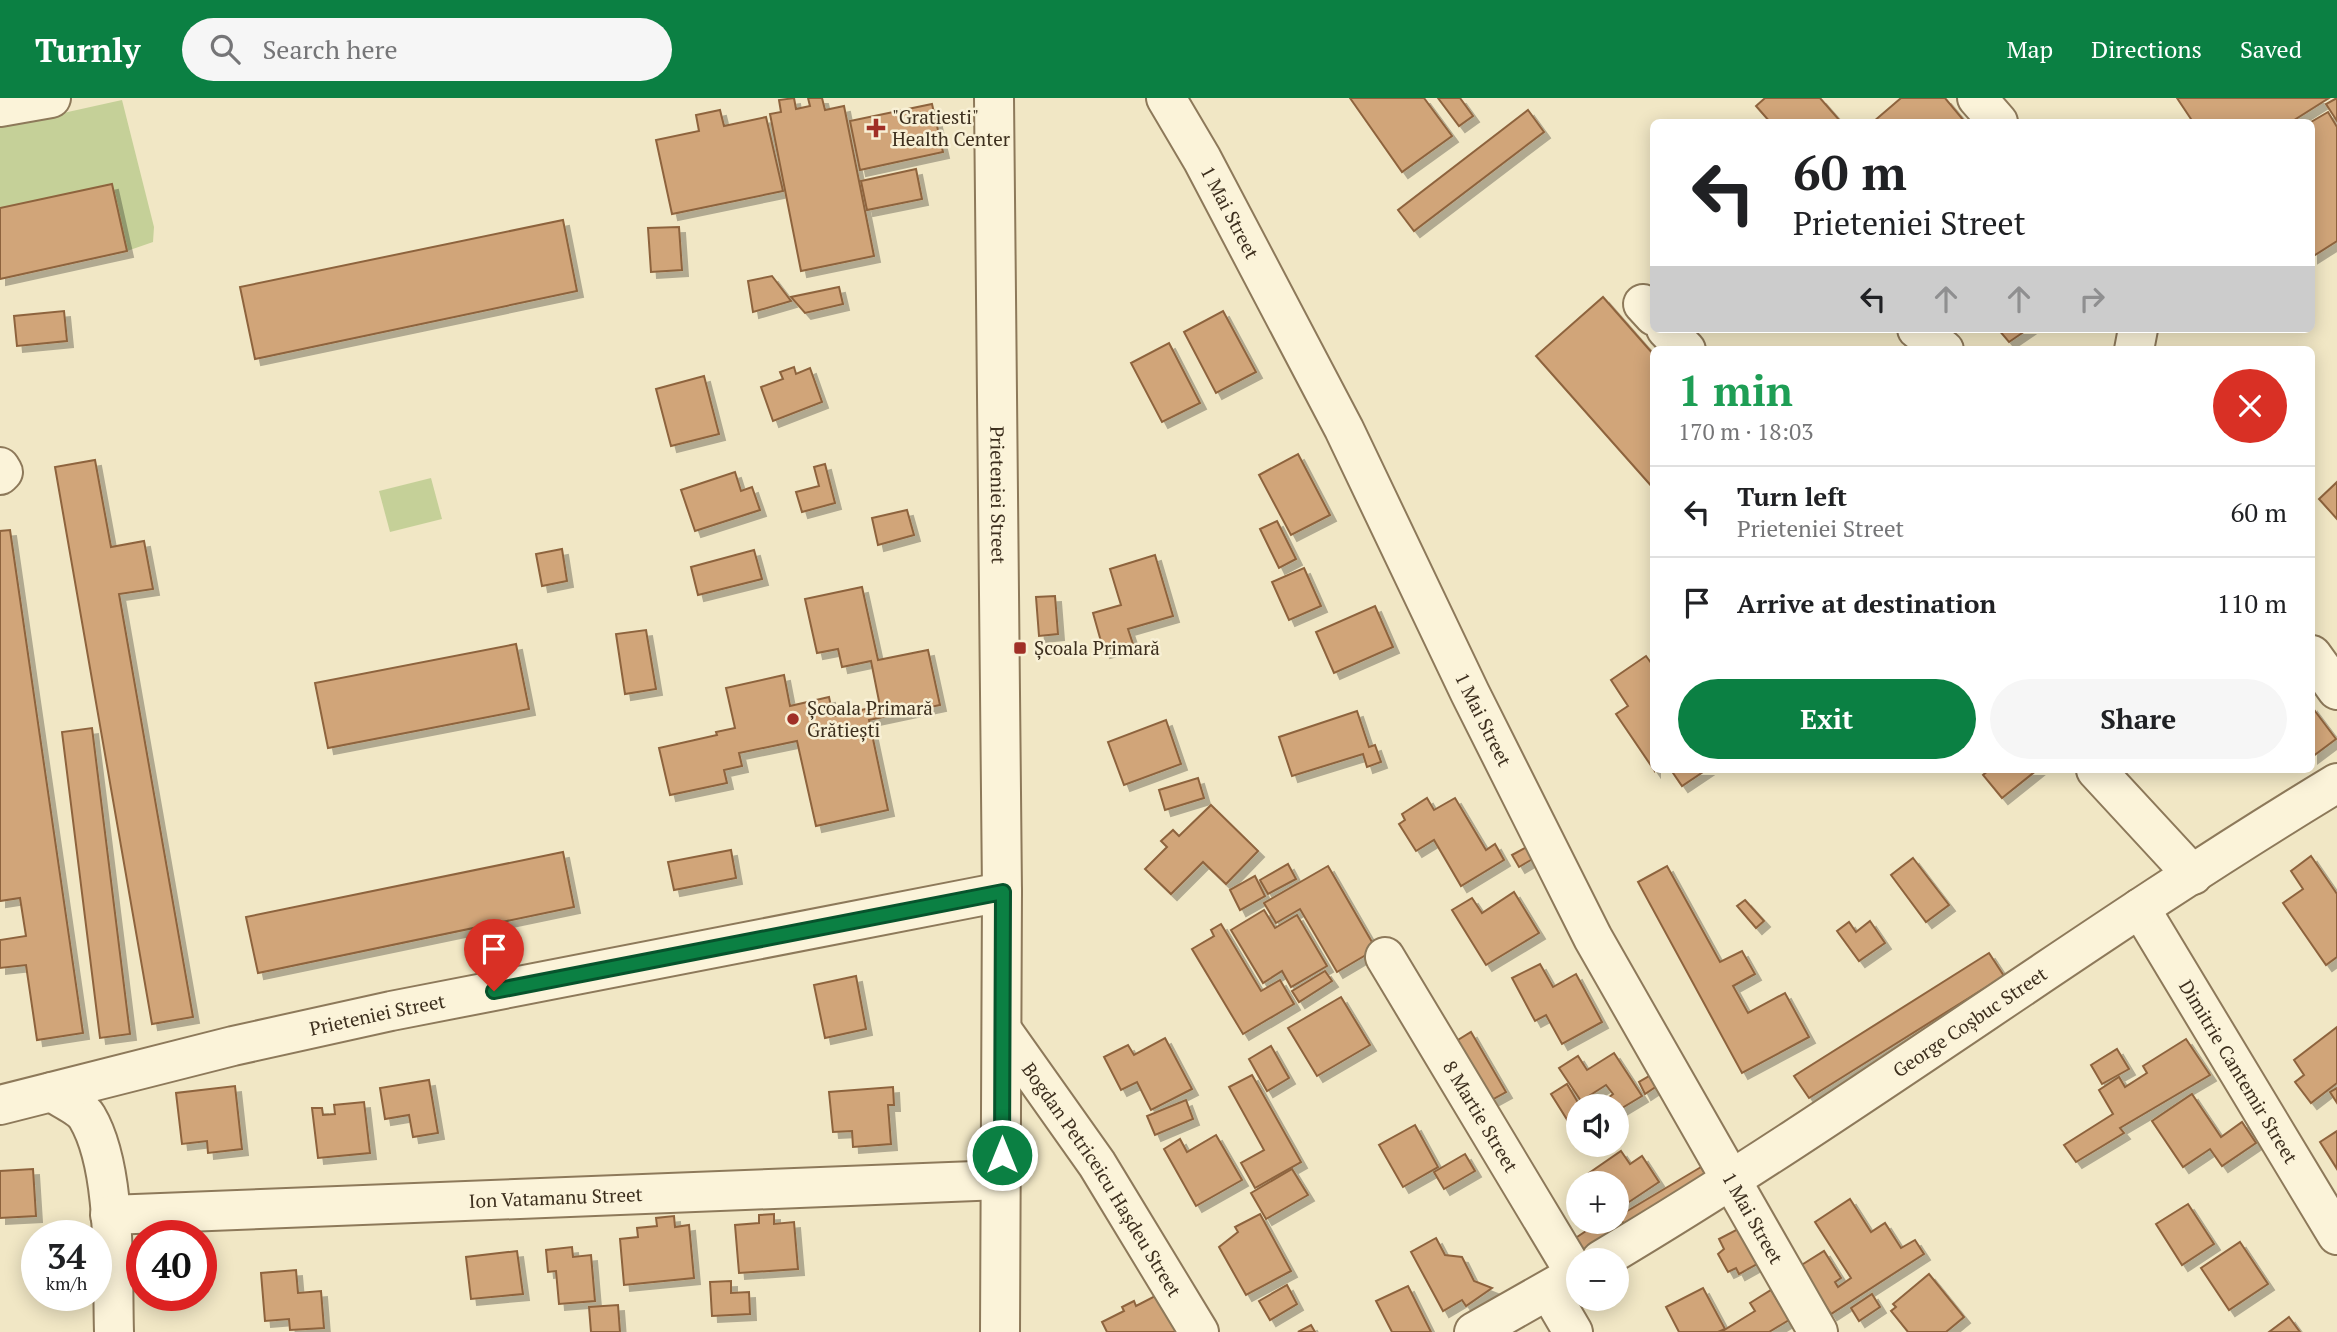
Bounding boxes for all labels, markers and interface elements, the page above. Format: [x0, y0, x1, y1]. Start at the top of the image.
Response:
search box [182, 18, 672, 81]
text: Turnly [35, 28, 140, 71]
icon: search [206, 30, 244, 68]
text: Search here [262, 32, 398, 66]
text: Map [2007, 33, 2053, 65]
text: Directions [2091, 33, 2202, 65]
text: Saved [2240, 33, 2302, 65]
place label: "Gratiesti" Health Center [892, 104, 1011, 151]
marker: "Gratiesti" Health Center [866, 118, 886, 138]
text: 60 m [1793, 139, 1907, 204]
icon: left [1678, 147, 1769, 238]
street label: 1 Mai Street [1196, 161, 1265, 263]
text: Prieteniei Street [1793, 202, 2026, 244]
icon: left [1854, 280, 1892, 318]
icon: ahead [1927, 280, 1965, 318]
icon: ahead [2000, 280, 2038, 318]
icon: right [2073, 280, 2111, 318]
text: 1 min [1678, 362, 1793, 418]
button: close [2213, 369, 2287, 443]
text: 170 m · 18:03 [1678, 416, 1813, 447]
street label: Prieteniei Street [985, 426, 1012, 564]
text: Turn left [1737, 479, 1847, 513]
icon: left [1678, 493, 1716, 531]
text: 60 m [2231, 495, 2287, 529]
text: Prieteniei Street [1737, 513, 1904, 544]
icon: arrive [1678, 584, 1716, 622]
text: Arrive at destination [1737, 586, 1996, 620]
text: 110 m [2217, 586, 2287, 620]
place label: Școala Primară [1034, 635, 1160, 660]
marker: Școala Primară [1012, 640, 1028, 656]
street label: 1 Mai Street [1450, 668, 1518, 770]
button: Exit [1678, 679, 1976, 759]
button: Share [1990, 679, 2287, 759]
place label: Școala Primară Grătiești [807, 695, 933, 742]
marker: Școala Primară Grătiești [785, 711, 801, 727]
pin [464, 919, 524, 991]
icon: arrive [475, 930, 513, 968]
street label: George Coșbuc Street [1888, 961, 2051, 1082]
street label: Dimitrie Cantemir Street [2174, 975, 2304, 1168]
street label: Prieteniei Street [307, 988, 447, 1041]
street label: 8 Martie Street [1438, 1056, 1524, 1177]
street label: Bogdan Petriceicu Hașdeu Street [1017, 1057, 1188, 1301]
map controls [1566, 1094, 1629, 1311]
button: sound [1566, 1094, 1629, 1157]
position arrow [965, 1118, 1039, 1192]
street label: 1 Mai Street [1717, 1167, 1789, 1268]
button: + [1566, 1171, 1629, 1234]
street label: Ion Vatamanu Street [468, 1181, 643, 1213]
speed limit sign: 40 [126, 1220, 217, 1311]
text: 34 [47, 1233, 86, 1279]
button: − [1566, 1248, 1629, 1311]
text: km/h [46, 1271, 87, 1295]

